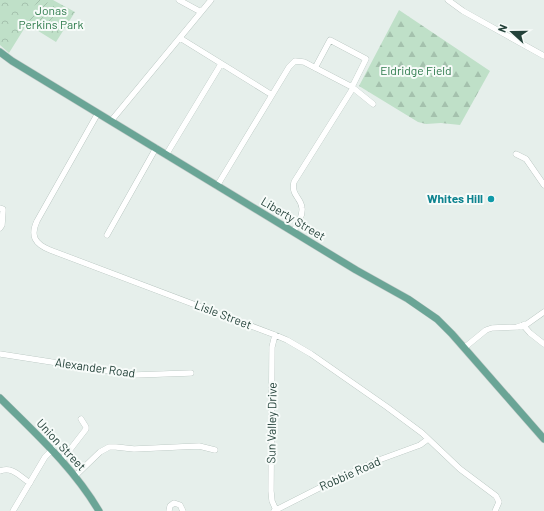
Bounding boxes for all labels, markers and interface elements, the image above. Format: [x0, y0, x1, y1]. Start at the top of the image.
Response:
park label: Jonas Perkins Park [19, 3, 83, 31]
north arrow [492, 12, 532, 52]
text: N [495, 22, 510, 34]
park label: Eldridge Field [380, 63, 452, 77]
place label: Whites Hill [427, 191, 483, 205]
street label: Liberty Street [259, 194, 328, 243]
marker: Whites Hill [486, 194, 496, 204]
street label: Lisle Street [193, 297, 254, 331]
street label: Alexander Road [54, 354, 136, 380]
street label: Sun Valley Drive [263, 382, 279, 464]
street label: Union Street [34, 416, 89, 473]
street label: Robbie Road [317, 453, 382, 493]

